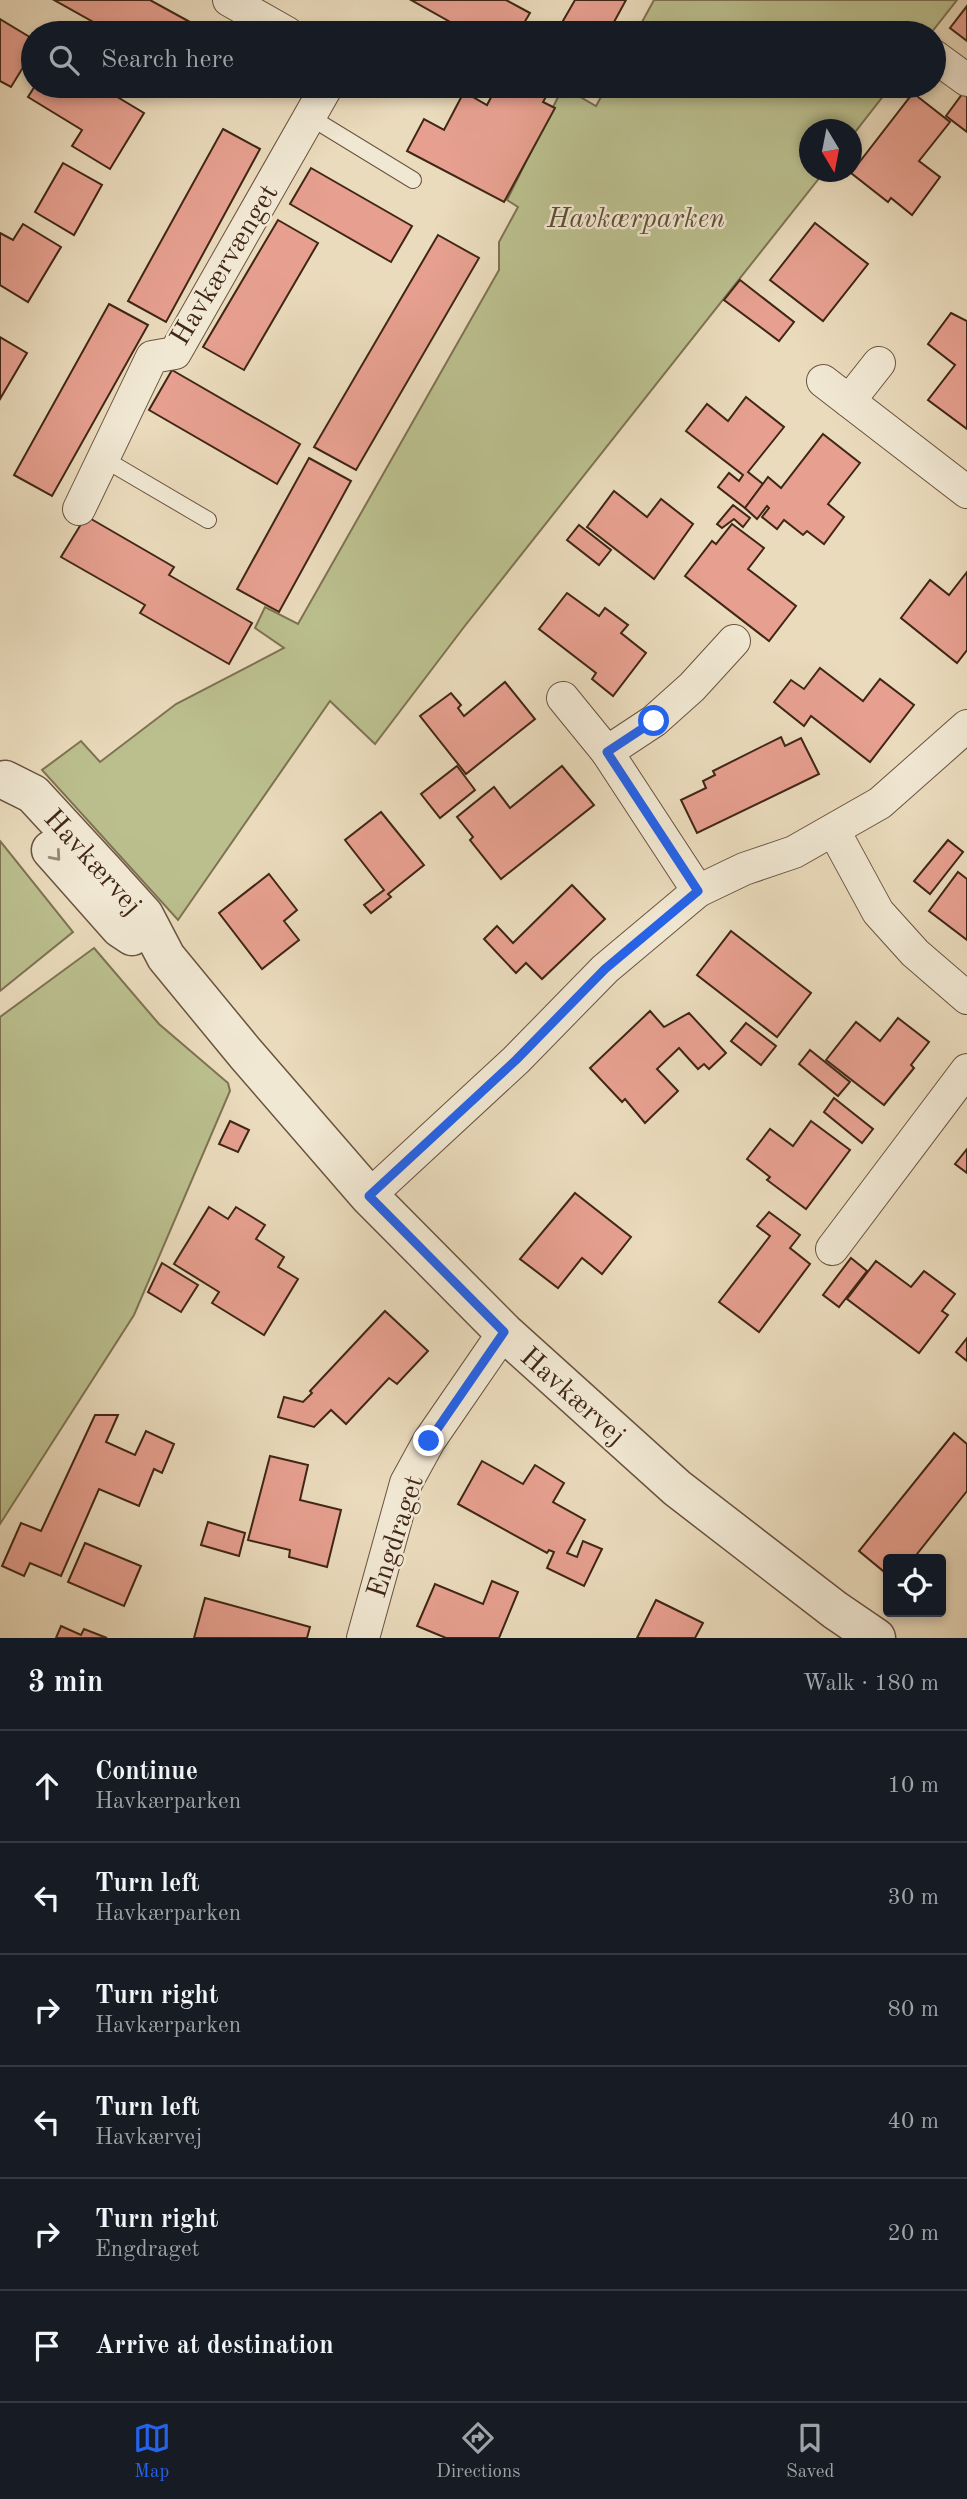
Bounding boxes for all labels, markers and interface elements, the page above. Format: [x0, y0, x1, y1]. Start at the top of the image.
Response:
search box [21, 21, 946, 98]
icon: search [45, 41, 83, 79]
text: Search here [101, 47, 234, 73]
north arrow [799, 119, 862, 182]
street label: Havkærvænget [167, 180, 284, 351]
park label: Havkærparken [546, 206, 725, 234]
route start [638, 705, 669, 736]
street label: Havkærvej [38, 805, 146, 921]
one-way arrow [48, 848, 60, 861]
street label: Havkærvej [514, 1343, 630, 1451]
route end [413, 1425, 444, 1456]
street label: Engdraget [364, 1472, 430, 1602]
map controls [883, 1554, 946, 1617]
button: locate [883, 1554, 946, 1617]
text: 3 min [28, 1668, 103, 1698]
text: Walk · 180 m [803, 1672, 939, 1695]
text: Continue [95, 1759, 198, 1785]
icon: ahead [28, 1767, 66, 1805]
text: 10 m [888, 1774, 939, 1797]
text: Havkærparken [95, 1790, 241, 1813]
text: Turn left [95, 1871, 200, 1897]
icon: left [28, 1879, 66, 1917]
text: 30 m [888, 1886, 939, 1909]
text: Havkærparken [95, 1902, 241, 1925]
text: Turn right [95, 1983, 218, 2009]
icon: right [28, 1991, 66, 2029]
text: 80 m [888, 1998, 939, 2021]
text: Havkærparken [95, 2014, 241, 2037]
text: Turn left [95, 2095, 200, 2121]
icon: left [28, 2103, 66, 2141]
text: 40 m [888, 2110, 939, 2133]
text: Havkærvej [95, 2126, 202, 2149]
text: Turn right [95, 2207, 218, 2233]
icon: right [28, 2215, 66, 2253]
text: 20 m [888, 2222, 939, 2245]
text: Engdraget [95, 2238, 200, 2261]
icon: arrive [28, 2327, 66, 2365]
text: Arrive at destination [95, 2333, 334, 2359]
tab: Map [133, 2419, 171, 2484]
tab: Directions [436, 2419, 521, 2484]
tab: Saved [786, 2419, 834, 2484]

